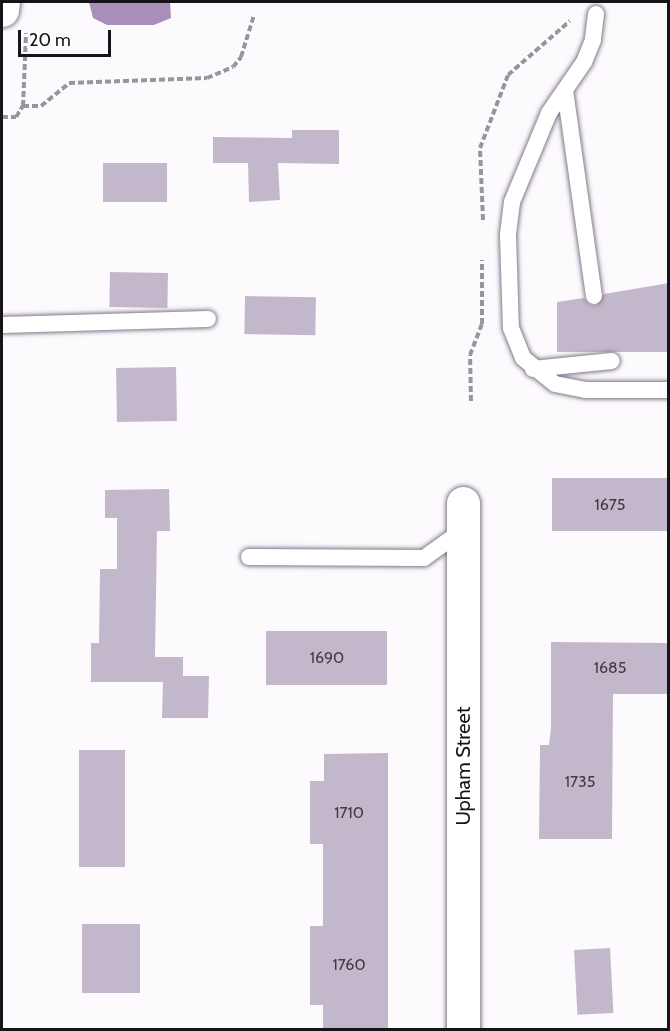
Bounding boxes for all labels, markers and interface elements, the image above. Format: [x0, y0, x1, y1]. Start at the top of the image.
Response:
scale bar [21, 18, 114, 56]
text: 20 m [29, 29, 71, 51]
house number: 1675 [595, 495, 625, 515]
house number: 1690 [310, 648, 344, 668]
house number: 1685 [594, 658, 626, 678]
street label: Upham Street [451, 706, 475, 826]
house number: 1735 [565, 772, 595, 792]
house number: 1710 [334, 803, 364, 823]
house number: 1760 [332, 955, 366, 975]

